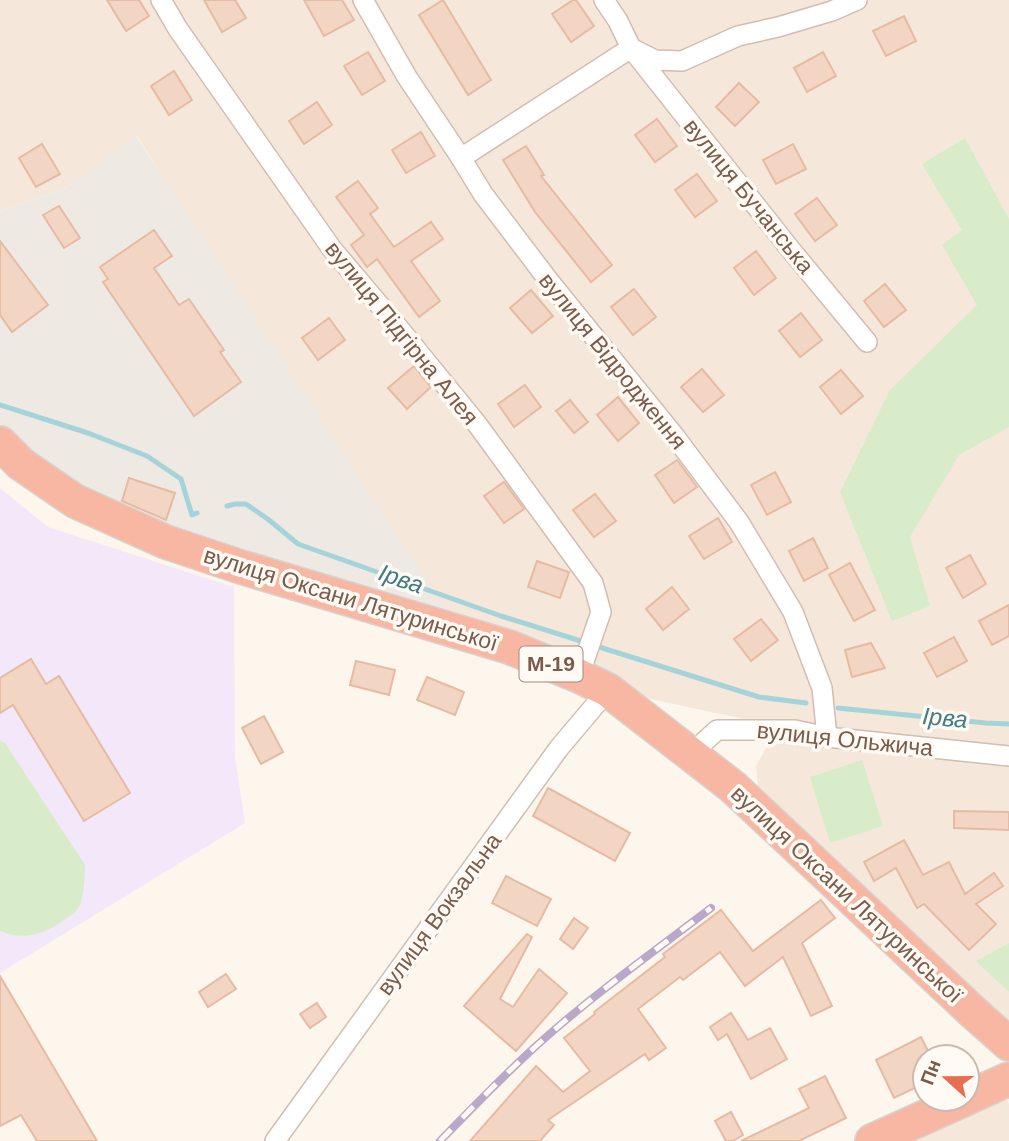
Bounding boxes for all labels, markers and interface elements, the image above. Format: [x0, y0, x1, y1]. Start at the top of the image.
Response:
street label: вулиця Бучанська [679, 113, 819, 279]
street label: вулиця Підгірна Алея [320, 236, 484, 430]
street label: вулиця Відродження [534, 268, 692, 454]
street label: вулиця Оксани Лятуринської [201, 542, 502, 656]
water label: Ірва [375, 558, 427, 599]
road number: М-19 [520, 646, 582, 682]
water label: Ірва [921, 702, 969, 733]
street label: вулиця Ольжича [756, 717, 935, 761]
street label: вулиця Оксани Лятуринської [726, 780, 968, 1008]
street label: вулиця Вокзальна [372, 828, 507, 1000]
north arrow [911, 1043, 981, 1113]
text: Пн [916, 1057, 945, 1088]

